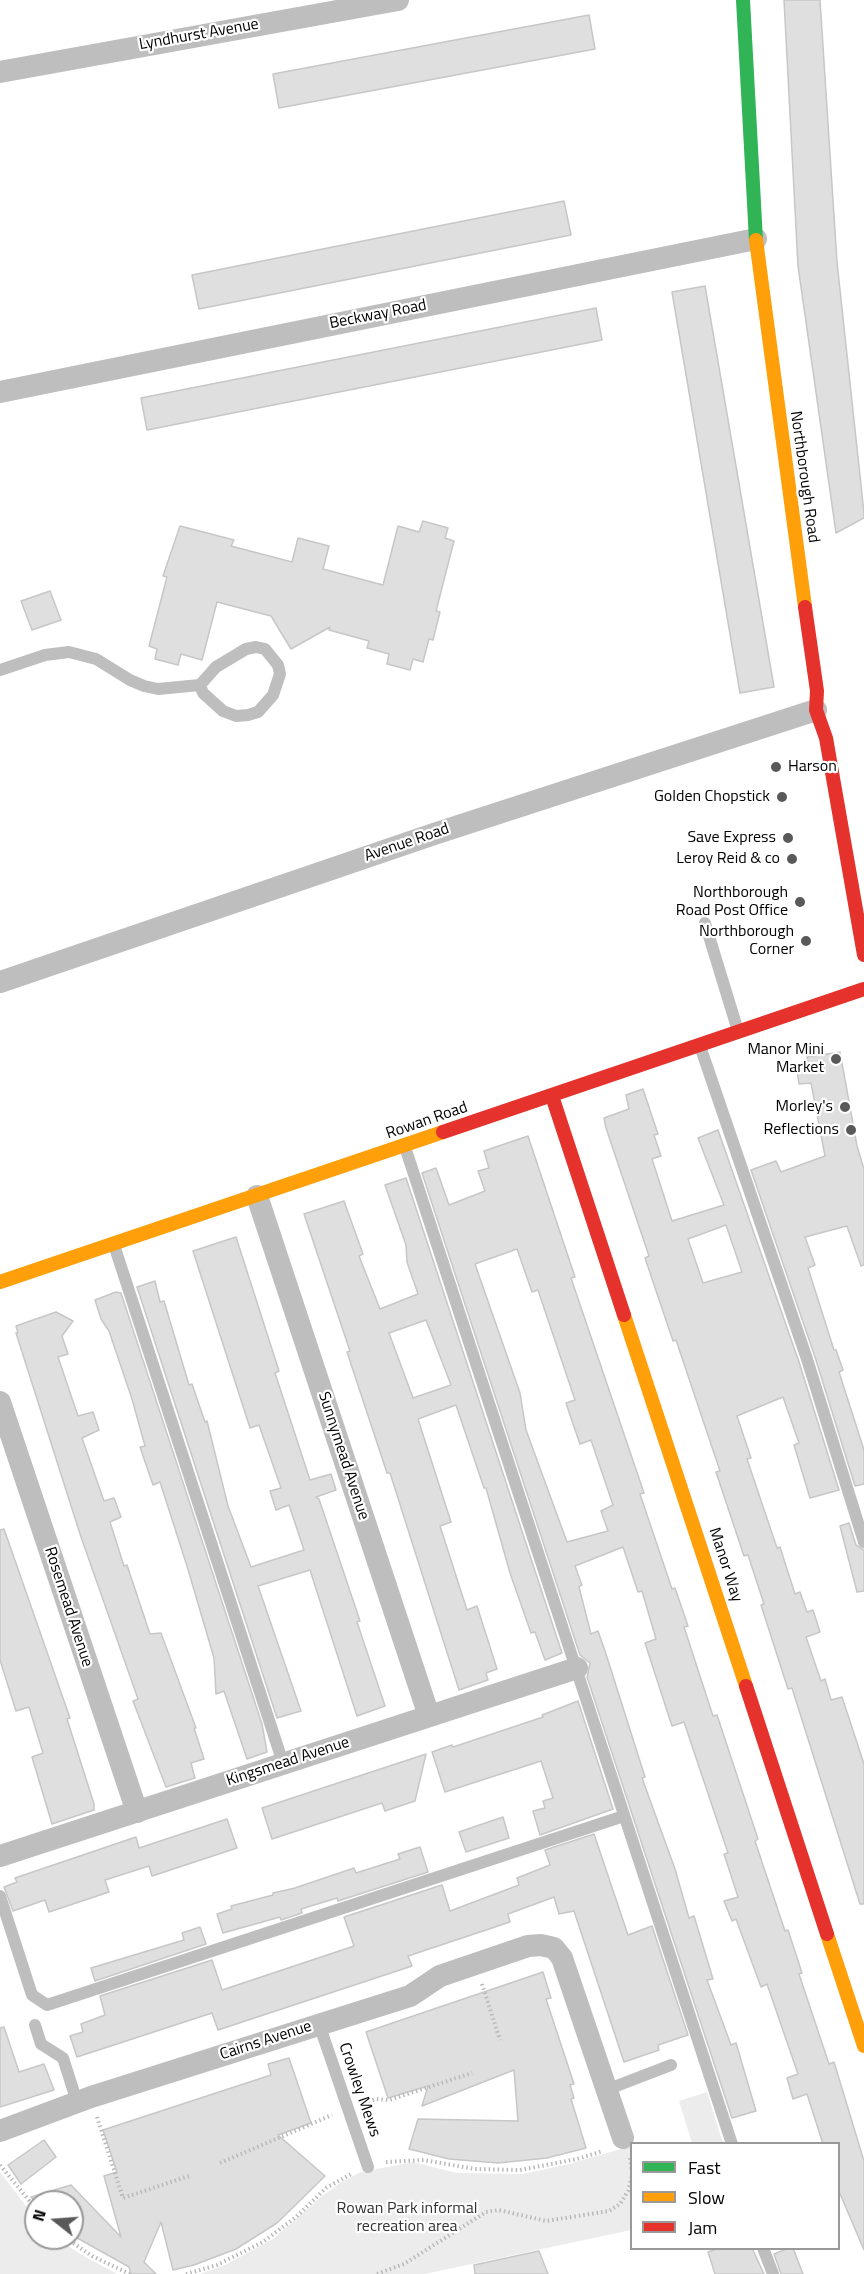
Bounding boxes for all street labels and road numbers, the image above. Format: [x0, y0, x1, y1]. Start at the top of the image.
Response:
street label: Lyndhurst Avenue [138, 15, 260, 55]
street label: Beckway Road [328, 296, 428, 334]
street label: Northborough Road [785, 410, 823, 544]
street label: Avenue Road [362, 820, 452, 866]
street label: Rowan Road [384, 1098, 470, 1144]
street label: Sunnymead Avenue [313, 1390, 373, 1522]
street label: Manor Way [704, 1525, 746, 1605]
street label: Rosemead Avenue [40, 1545, 96, 1669]
street label: Kingsmead Avenue [224, 1733, 352, 1791]
street label: Cairns Avenue [218, 2017, 314, 2065]
street label: Crowley Mews [334, 2040, 384, 2140]

